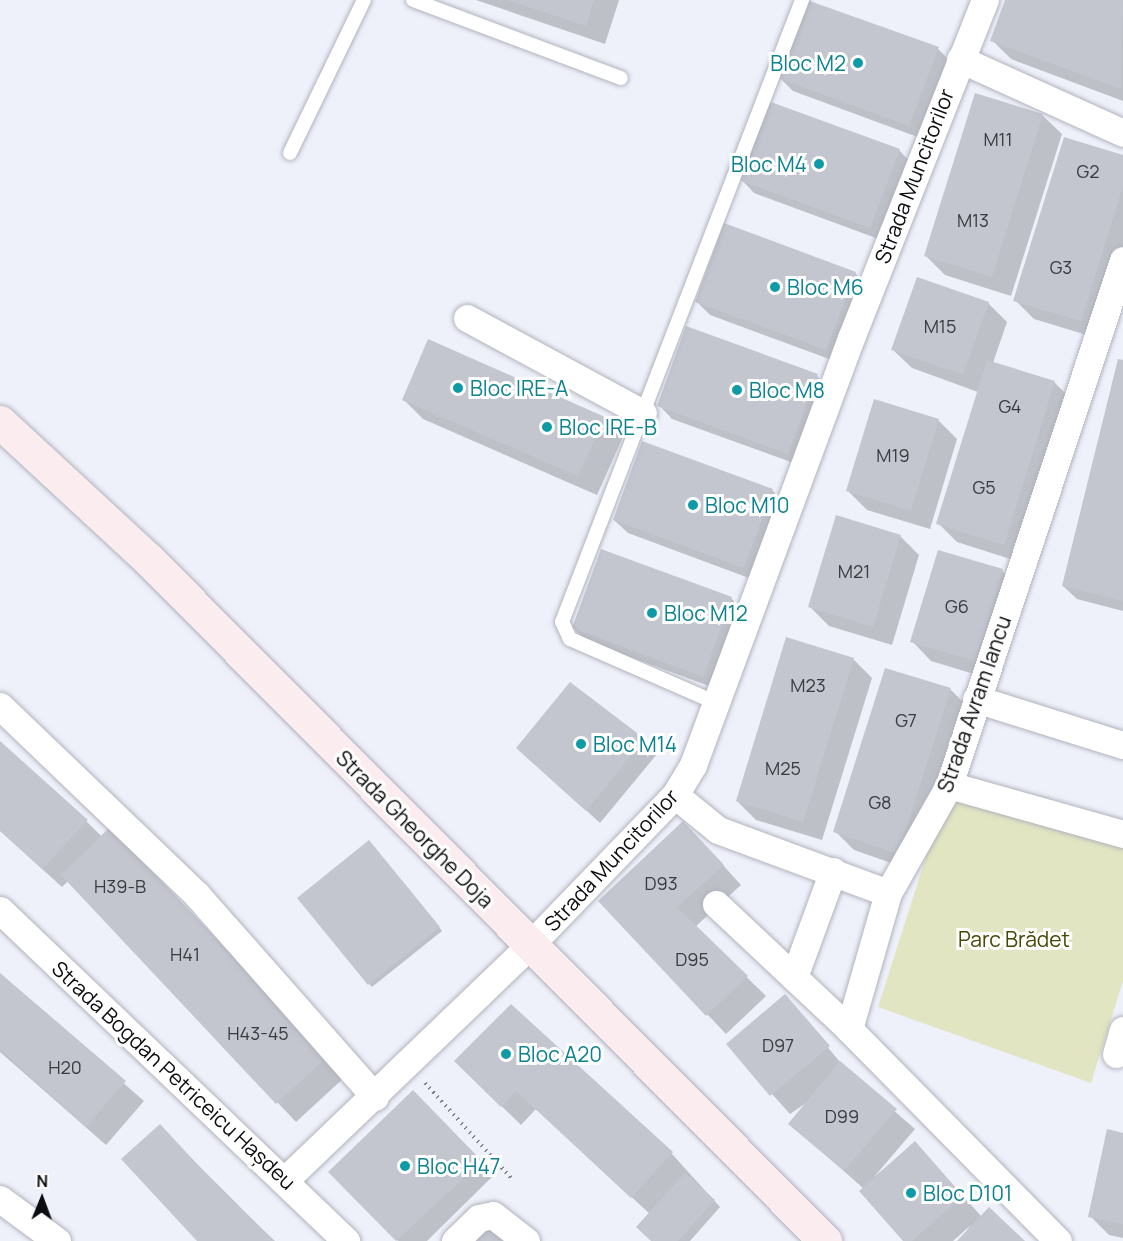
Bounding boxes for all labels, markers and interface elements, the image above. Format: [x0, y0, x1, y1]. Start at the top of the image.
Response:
place label: Bloc M2 [770, 50, 846, 76]
marker: Bloc M2 [851, 56, 865, 70]
street label: Strada Muncitorilor [869, 85, 959, 267]
house number: M11 [983, 128, 1013, 150]
place label: Bloc M4 [731, 151, 807, 177]
marker: Bloc M4 [812, 157, 826, 171]
house number: G2 [1077, 160, 1099, 182]
house number: M13 [957, 209, 989, 231]
house number: G3 [1050, 256, 1072, 278]
place label: Bloc M6 [787, 274, 864, 300]
marker: Bloc M6 [768, 280, 782, 294]
house number: M15 [924, 315, 956, 337]
place label: Bloc IRE-A [470, 375, 568, 401]
place label: Bloc M8 [749, 377, 825, 403]
marker: Bloc IRE-A [451, 381, 465, 395]
marker: Bloc M8 [730, 383, 744, 397]
house number: G4 [999, 395, 1021, 417]
place label: Bloc IRE-B [559, 414, 657, 440]
marker: Bloc IRE-B [540, 420, 554, 434]
house number: M19 [876, 444, 910, 466]
house number: G5 [972, 476, 996, 498]
place label: Bloc M10 [705, 492, 790, 518]
marker: Bloc M10 [686, 498, 700, 512]
house number: M21 [838, 560, 870, 582]
house number: G6 [945, 595, 969, 617]
place label: Bloc M12 [664, 600, 748, 626]
marker: Bloc M12 [645, 606, 659, 620]
street label: Strada Avram Iancu [932, 612, 1016, 796]
house number: M23 [790, 674, 826, 696]
house number: G7 [895, 709, 917, 731]
place label: Bloc M14 [593, 731, 677, 757]
marker: Bloc M14 [574, 737, 588, 751]
street label: Strada Gheorghe Doja [331, 745, 499, 913]
house number: M25 [765, 757, 801, 779]
street label: Strada Muncitorilor [539, 784, 683, 936]
house number: G8 [868, 791, 892, 813]
house number: D93 [644, 872, 678, 894]
house number: H39-B [94, 875, 146, 897]
park label: Parc Brădet [958, 926, 1070, 952]
house number: H41 [170, 943, 200, 965]
house number: D95 [675, 948, 709, 970]
street label: Strada Bogdan Petriceicu Hașdeu [47, 955, 301, 1195]
house number: H43-45 [227, 1022, 289, 1044]
house number: D97 [762, 1034, 794, 1056]
place label: Bloc A20 [518, 1041, 602, 1067]
marker: Bloc A20 [499, 1047, 513, 1061]
house number: H20 [48, 1056, 82, 1078]
house number: D99 [825, 1105, 859, 1127]
place label: Bloc H47 [417, 1153, 500, 1179]
marker: Bloc H47 [398, 1159, 412, 1173]
north arrow [12, 1169, 72, 1229]
text: N [36, 1170, 48, 1192]
place label: Bloc D101 [923, 1180, 1012, 1206]
marker: Bloc D101 [904, 1186, 918, 1200]

